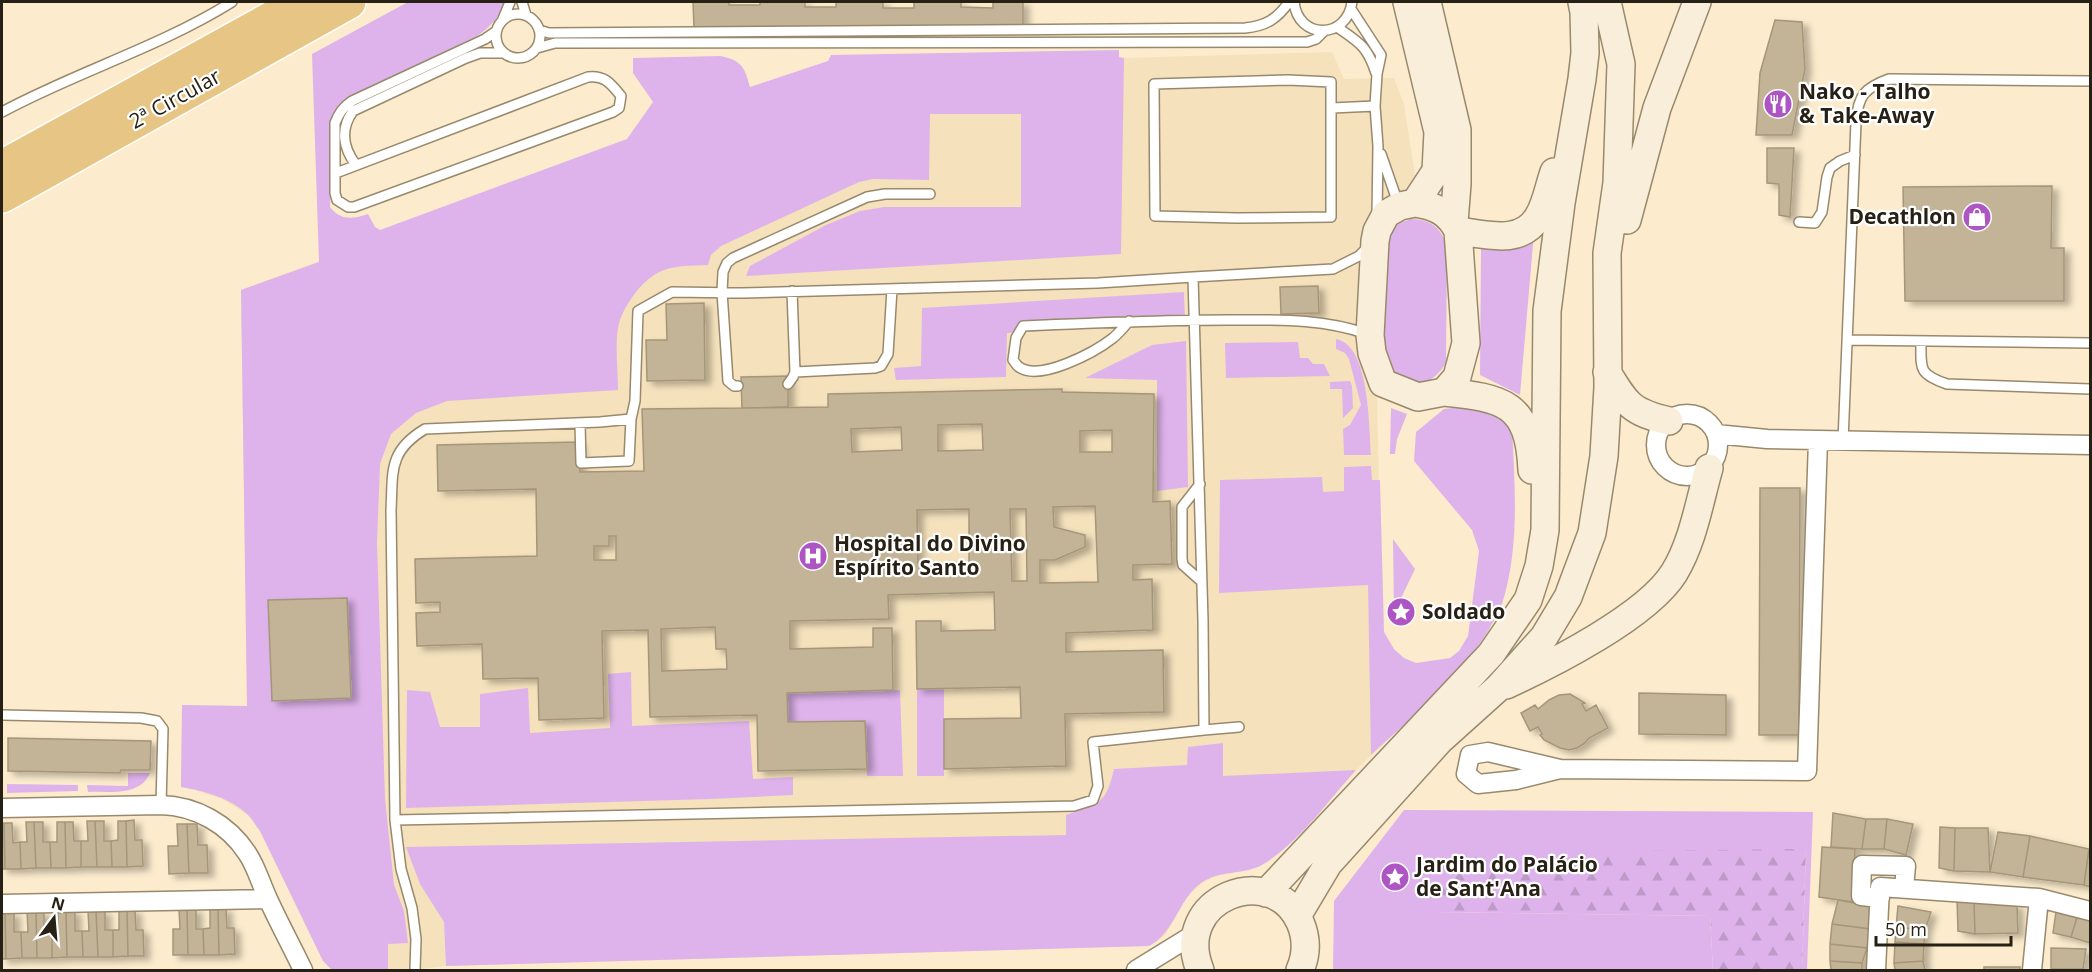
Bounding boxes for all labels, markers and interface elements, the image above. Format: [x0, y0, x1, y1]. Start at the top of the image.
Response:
street label: 2ª Circular [124, 61, 226, 135]
place label: Nako - Talho & Take-Away [1799, 77, 1934, 129]
restaurant icon: Nako - Talho & Take-Away [1762, 88, 1794, 120]
shop icon: Decathlon [1961, 201, 1993, 233]
place label: Decathlon [1848, 202, 1956, 230]
place label: Hospital do Divino Espírito Santo [834, 529, 1026, 581]
hospital icon: Hospital do Divino Espírito Santo [797, 540, 829, 572]
place icon: Soldado [1385, 596, 1417, 628]
place label: Soldado [1422, 597, 1505, 625]
place label: Jardim do Palácio de Sant'Ana [1414, 850, 1598, 902]
place icon: Jardim do Palácio de Sant'Ana [1379, 861, 1411, 893]
north arrow [24, 888, 84, 948]
text: N [49, 891, 67, 916]
scale bar [1876, 909, 2011, 947]
text: 50 m [1885, 917, 1927, 941]

